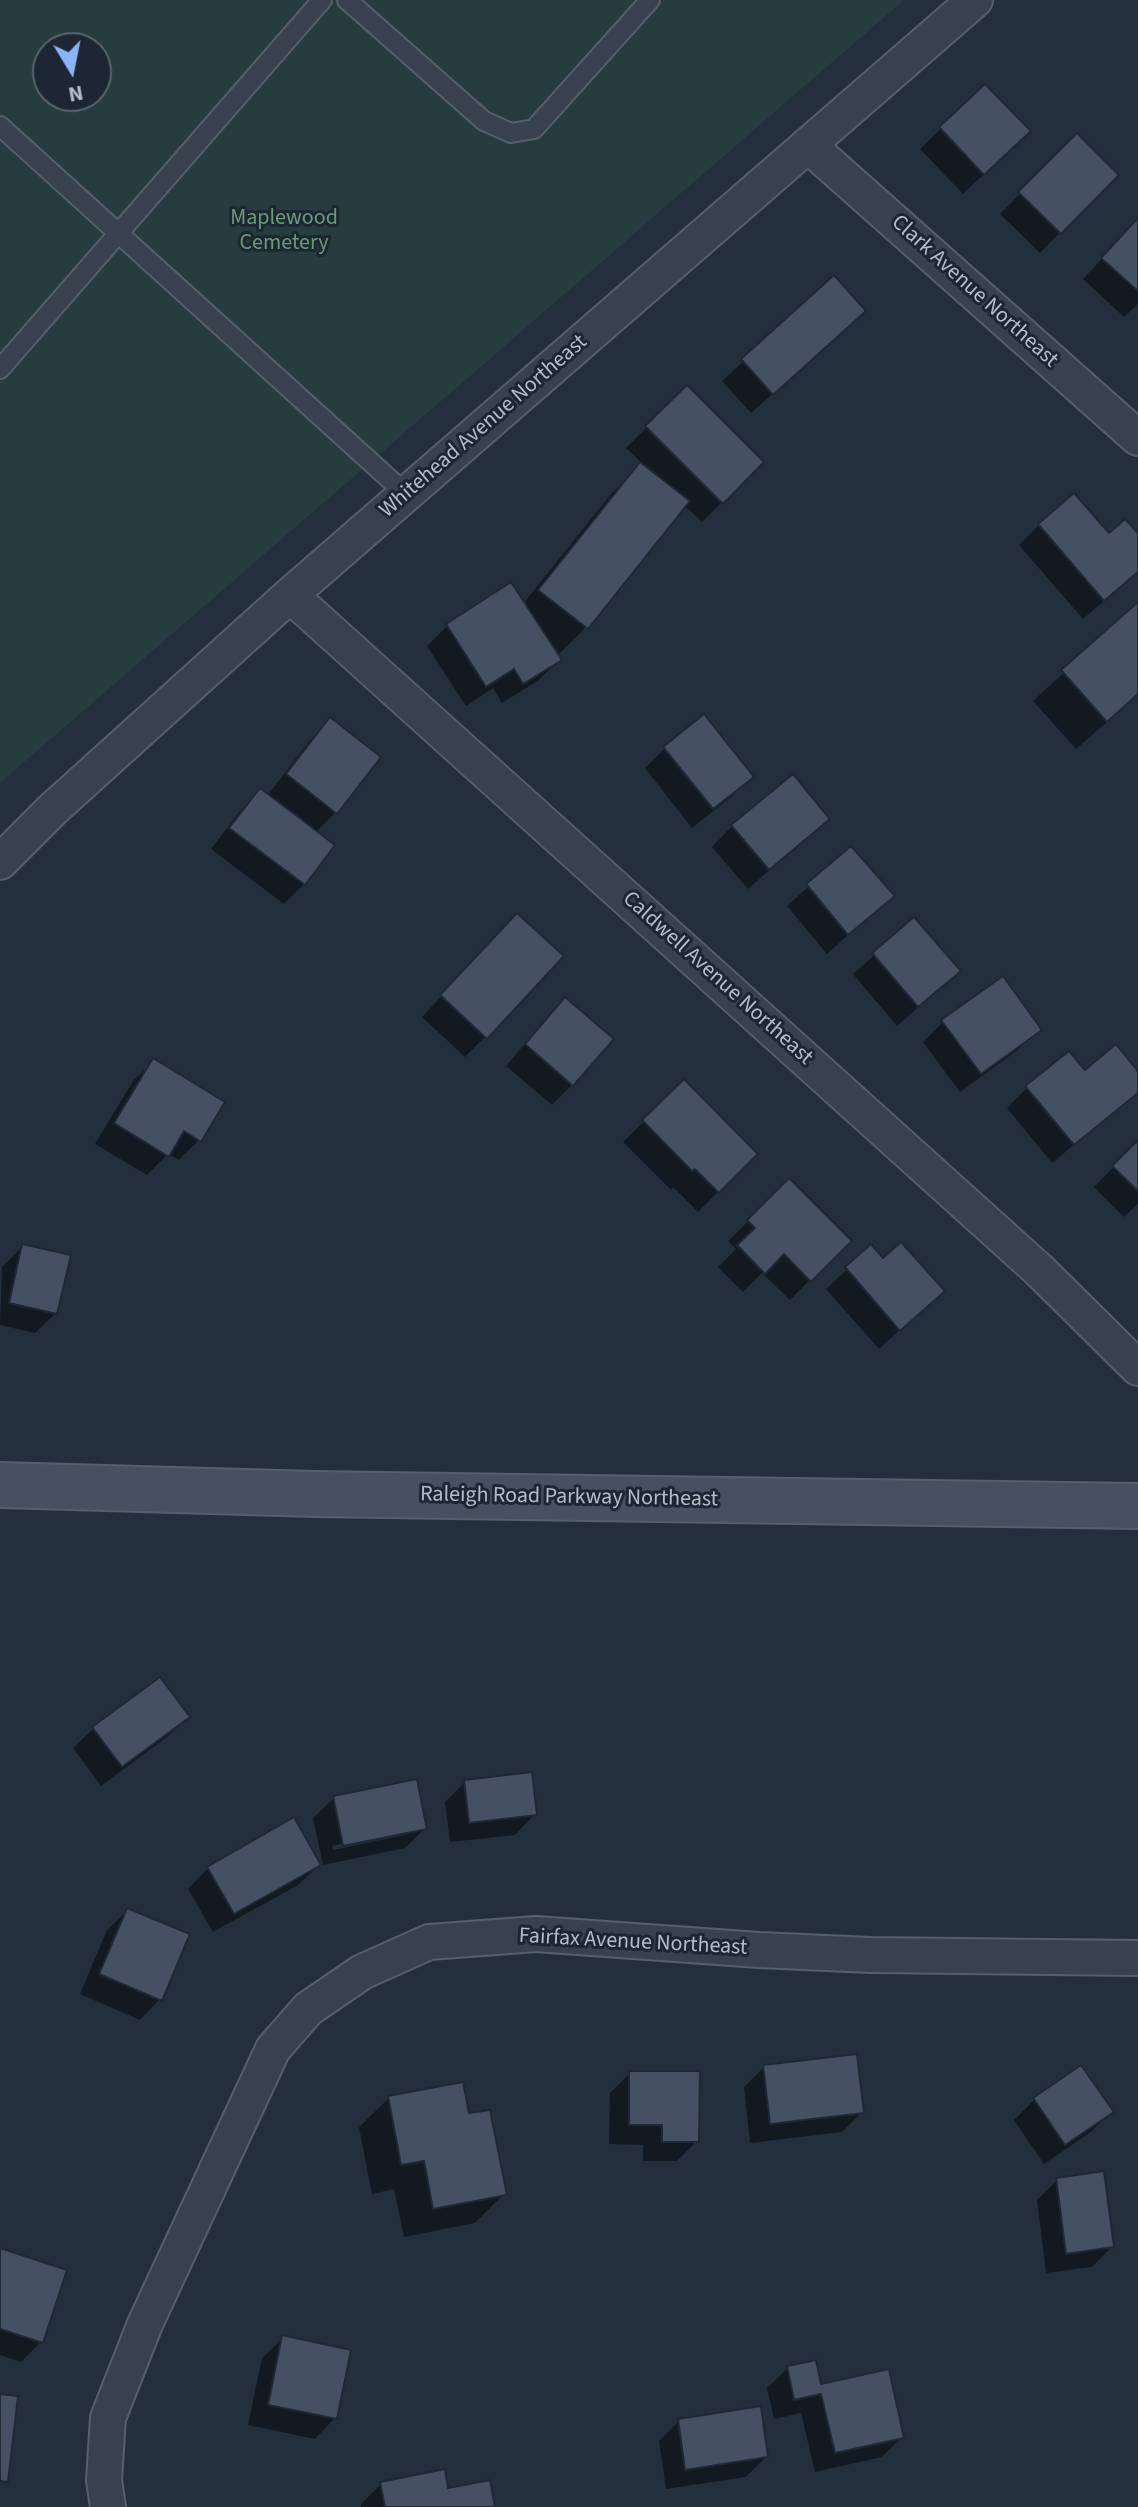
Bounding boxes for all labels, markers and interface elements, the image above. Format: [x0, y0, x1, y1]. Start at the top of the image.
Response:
north arrow [32, 32, 112, 112]
text: N [66, 77, 86, 111]
park label: Maplewood Cemetery [230, 206, 338, 258]
street label: Clark Avenue Northeast [885, 210, 1063, 374]
street label: Whitehead Avenue Northeast [375, 330, 593, 524]
street label: Caldwell Avenue Northeast [616, 887, 818, 1071]
street label: Raleigh Road Parkway Northeast [420, 1482, 718, 1514]
street label: Fairfax Avenue Northeast [518, 1924, 748, 1962]

